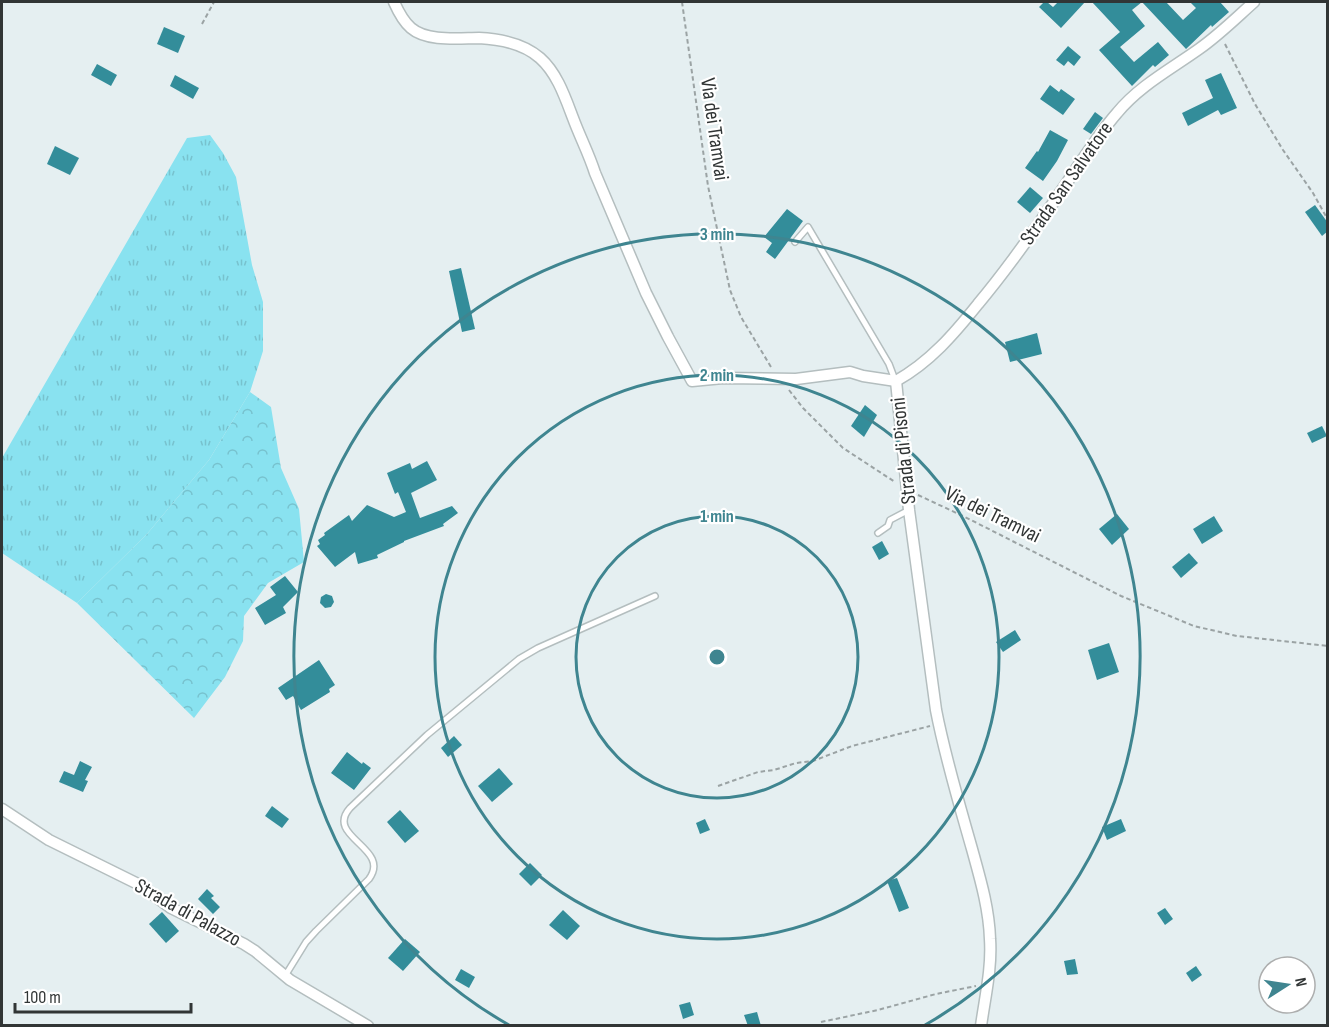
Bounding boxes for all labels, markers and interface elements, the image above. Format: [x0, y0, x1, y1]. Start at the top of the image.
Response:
street label: Via dei Tramvai [695, 76, 734, 182]
street label: Strada San Salvatore [1015, 117, 1118, 250]
text: 3 min [700, 224, 734, 245]
text: 2 min [700, 365, 734, 386]
street label: Strada di Pisoni [885, 396, 922, 506]
street label: Via dei Tramvai [941, 481, 1045, 548]
text: 1 min [700, 506, 734, 527]
centre of rings [707, 647, 727, 667]
street label: Strada di Palazzo [130, 873, 245, 952]
north arrow [1257, 955, 1317, 1015]
scale bar [15, 976, 190, 1014]
text: N [1290, 976, 1310, 988]
text: 100 m [24, 987, 61, 1008]

